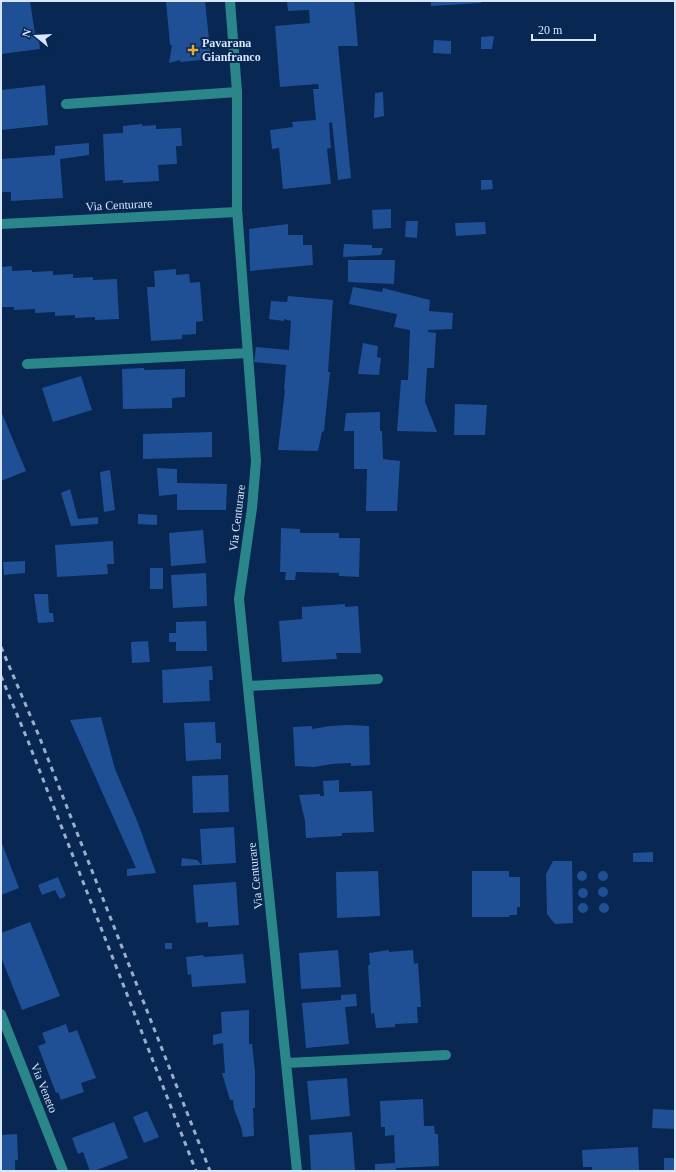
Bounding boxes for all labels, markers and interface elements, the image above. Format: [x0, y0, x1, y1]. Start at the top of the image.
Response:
north arrow [16, 16, 56, 56]
scale bar [532, 16, 595, 42]
text: 20 m [538, 23, 563, 37]
text: N [20, 27, 33, 39]
place label: Pavarana Gianfranco [202, 36, 261, 64]
marker: Pavarana Gianfranco [187, 44, 199, 56]
street label: Via Centurare [85, 196, 153, 214]
street label: Via Centurare [226, 484, 248, 552]
street label: Via Centurare [245, 842, 265, 910]
street label: Via Veneto [28, 1061, 60, 1115]

